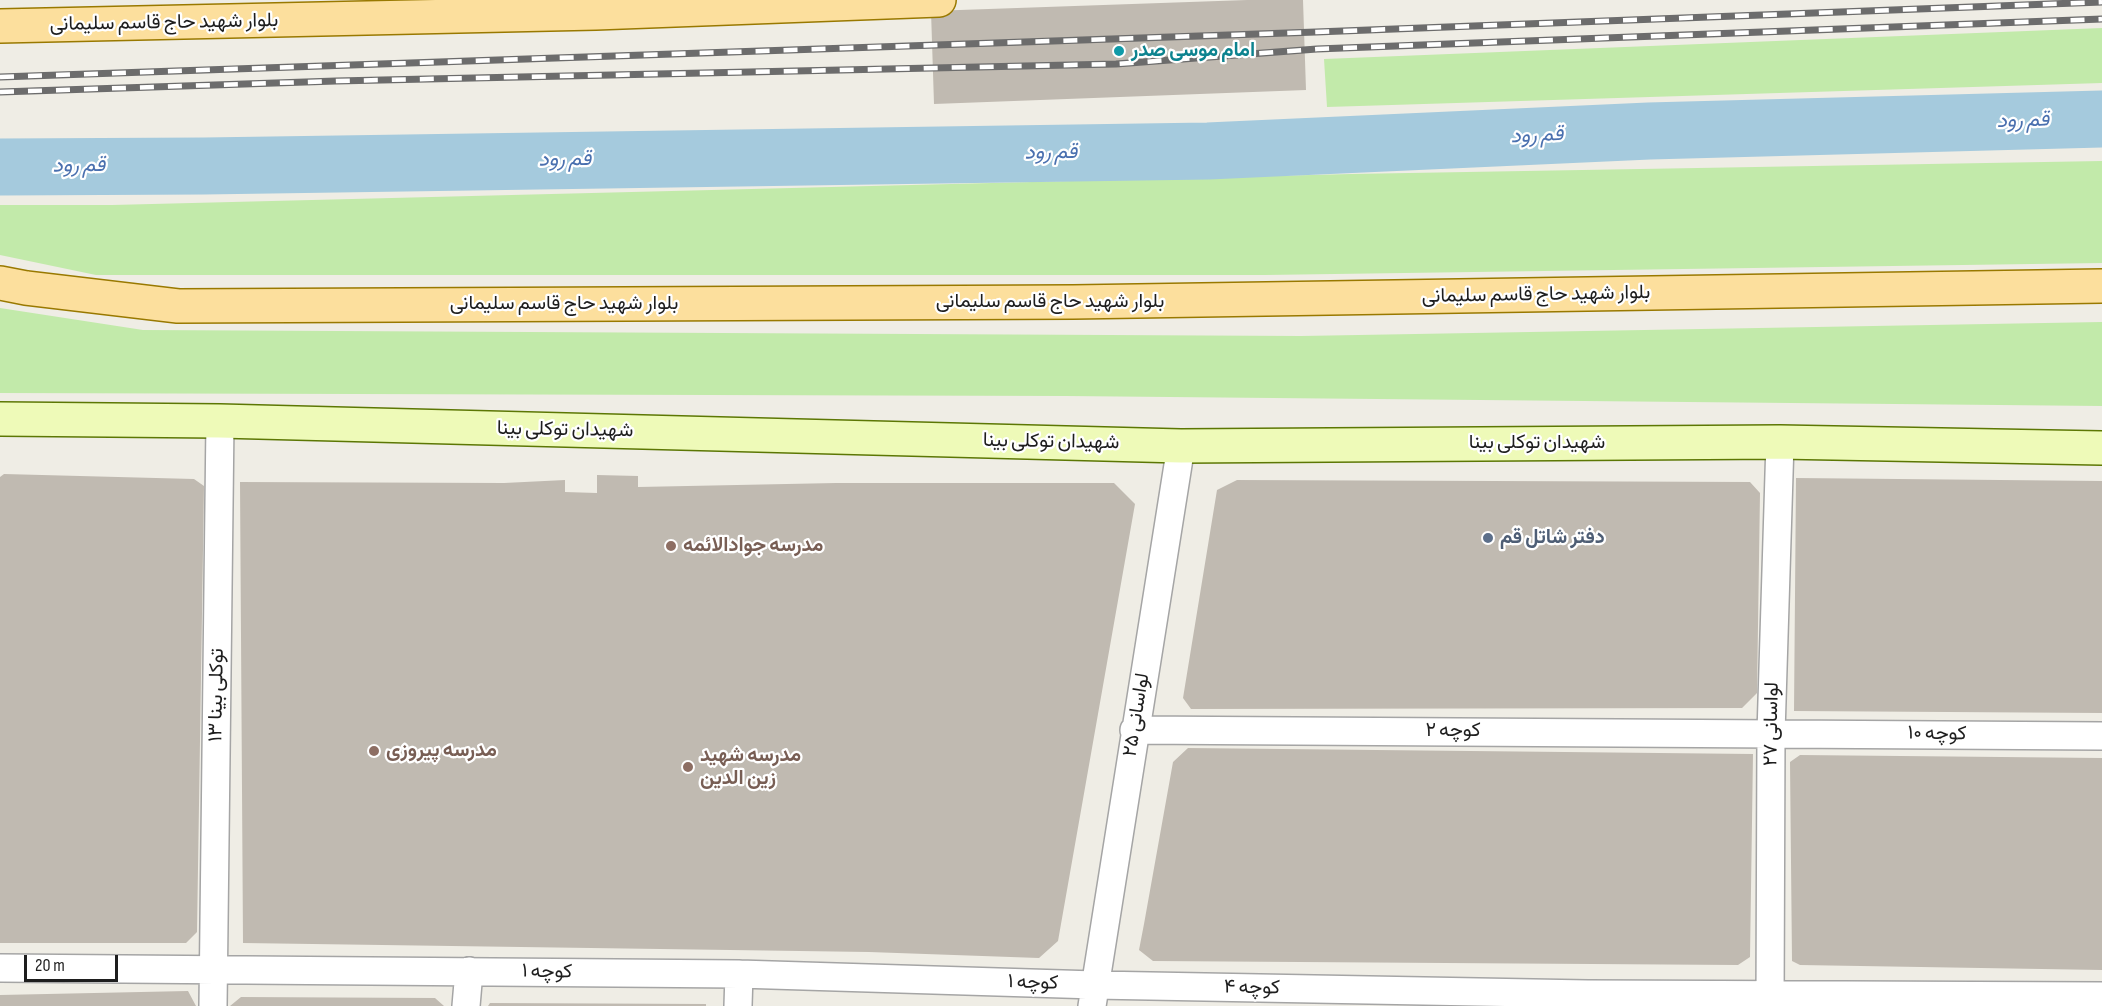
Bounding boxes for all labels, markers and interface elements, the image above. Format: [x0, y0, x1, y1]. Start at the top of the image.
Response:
street label: بلوار شهید حاج قاسم سلیمانی [50, 9, 278, 37]
place label: امام موسی صدر [1131, 39, 1255, 63]
marker: امام موسی صدر [1112, 44, 1126, 58]
water label: قم رود [1996, 107, 2050, 135]
water label: قم رود [1510, 122, 1564, 150]
water label: قم رود [1025, 140, 1077, 166]
water label: قم رود [539, 147, 591, 173]
water label: قم رود [53, 153, 105, 179]
street label: بلوار شهید حاج قاسم سلیمانی [1422, 281, 1650, 309]
street label: بلوار شهید حاج قاسم سلیمانی [936, 290, 1164, 314]
street label: بلوار شهید حاج قاسم سلیمانی [450, 292, 678, 316]
street label: شهیدان توکلی بینا [497, 417, 633, 443]
street label: شهیدان توکلی بینا [983, 429, 1119, 455]
street label: شهیدان توکلی بینا [1469, 431, 1605, 455]
place label: دفتر شاتل قم [1500, 526, 1605, 550]
marker: دفتر شاتل قم [1481, 531, 1495, 545]
place label: مدرسه جوادالائمه [683, 534, 823, 558]
marker: مدرسه جوادالائمه [664, 539, 678, 553]
street label: توکلی بینا ۱۳ [204, 648, 230, 742]
street label: لواسانی ۲۵ [1119, 671, 1155, 759]
street label: لواسانی ۲۷ [1759, 682, 1785, 766]
street label: کوچه ۲ [1425, 719, 1481, 743]
street label: کوچه ۱۰ [1907, 721, 1967, 747]
place label: مدرسه پیروزی [386, 739, 497, 763]
marker: مدرسه پیروزی [367, 744, 381, 758]
place label: مدرسه شهید زین الدین [700, 744, 801, 791]
marker: مدرسه شهید زین الدین [681, 760, 695, 774]
scale bar [27, 943, 122, 981]
text: 20 m [35, 955, 65, 976]
street label: کوچه ۱ [522, 960, 572, 984]
street label: کوچه ۱ [1007, 970, 1059, 996]
street label: کوچه ۴ [1224, 976, 1280, 1000]

